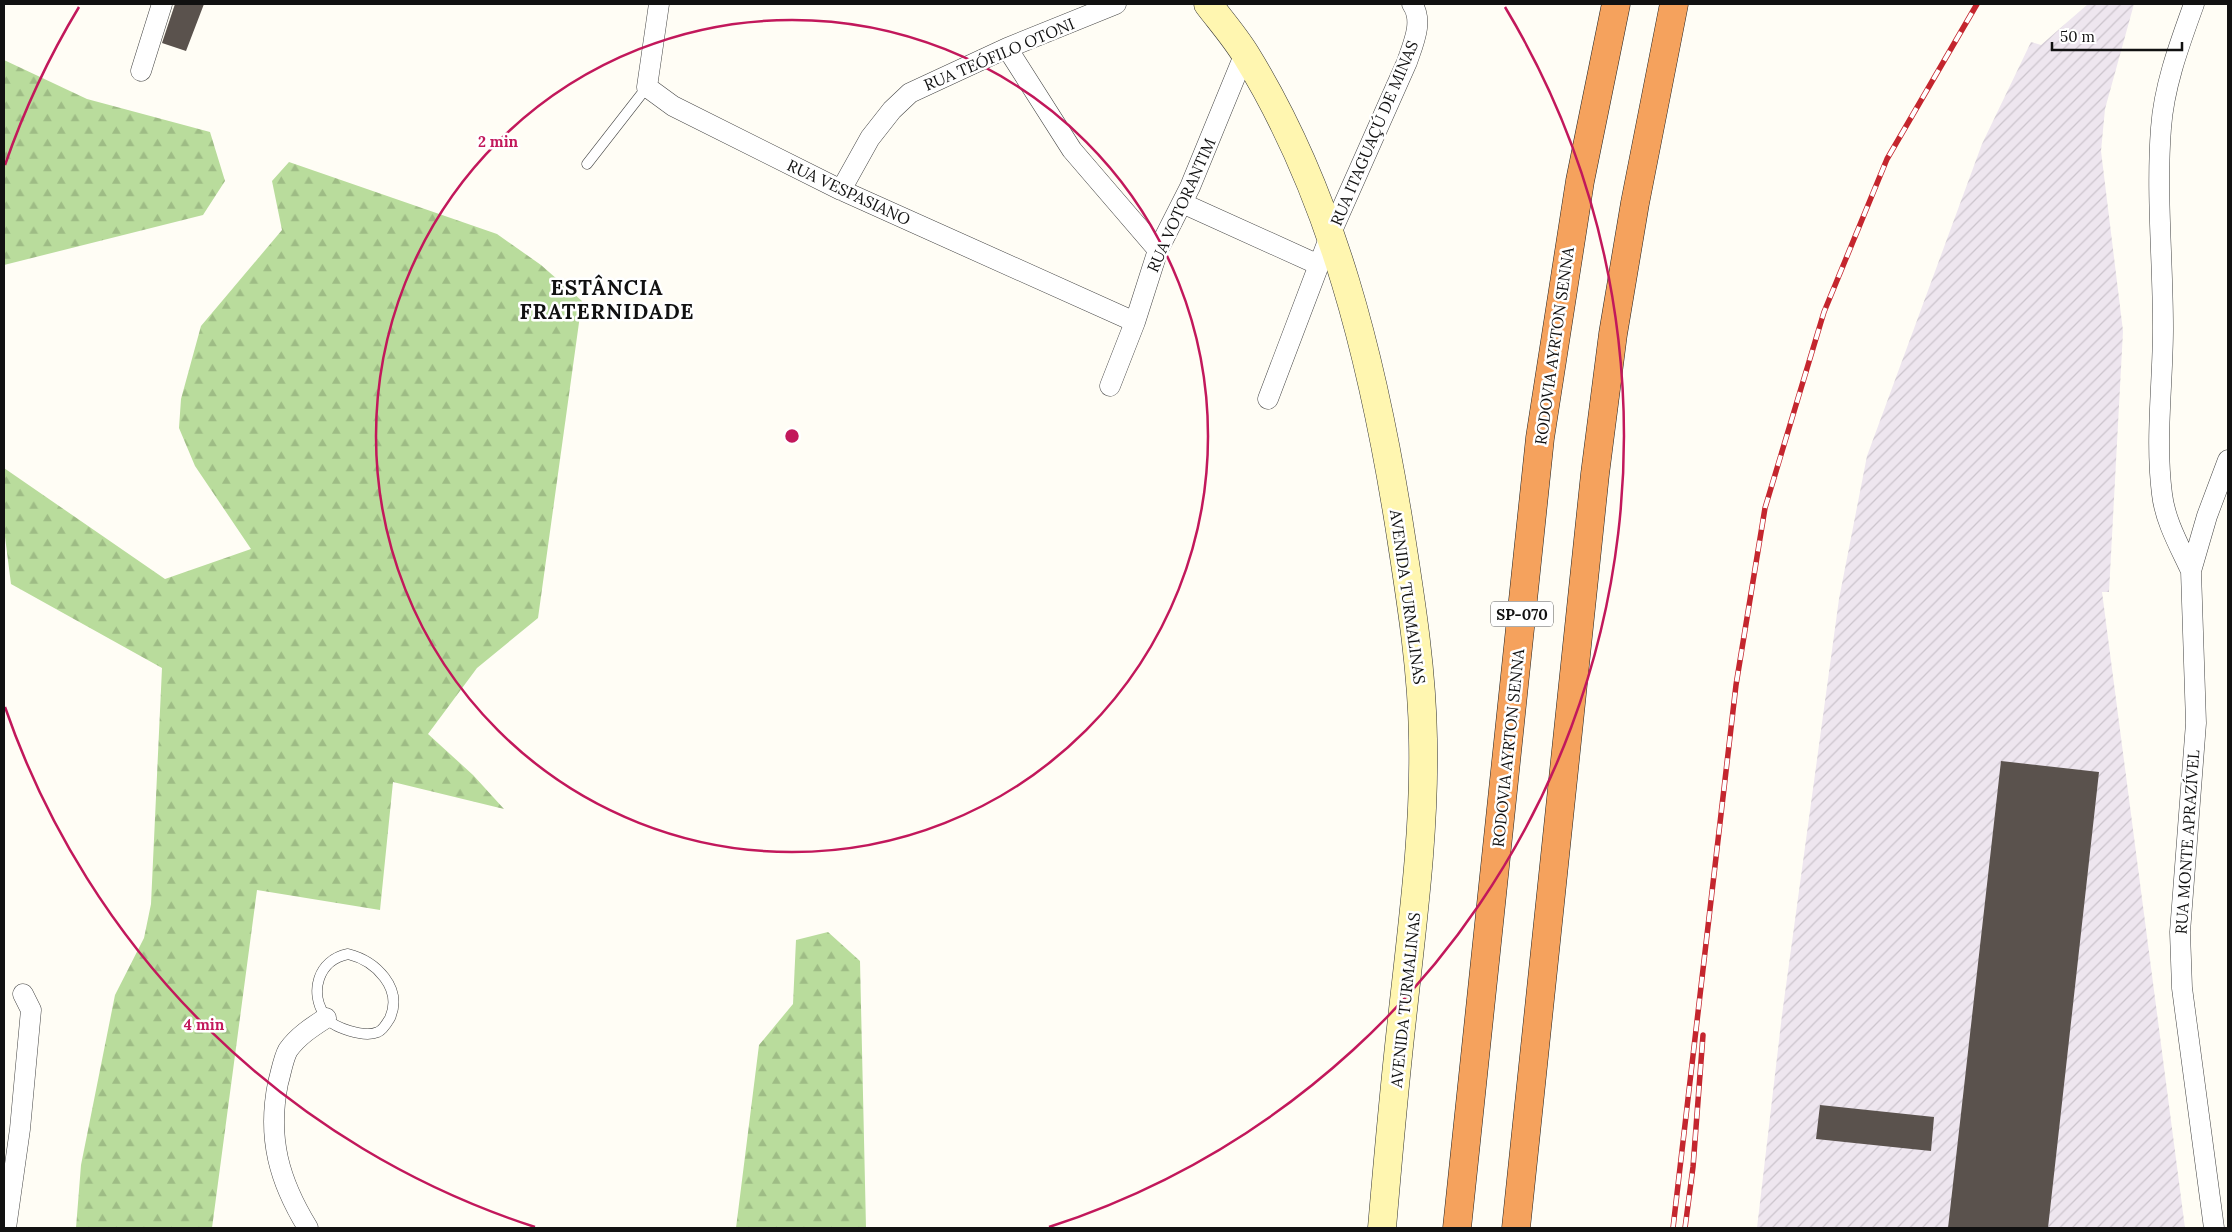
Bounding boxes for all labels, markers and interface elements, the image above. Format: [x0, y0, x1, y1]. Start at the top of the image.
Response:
street label: RUA TEÓFILO OTONI [921, 13, 1077, 95]
scale bar [2052, 20, 2182, 52]
text: 50 m [2060, 27, 2095, 46]
street label: RUA ITAGUAÇÚ DE MINAS [1326, 37, 1422, 229]
text: 2 min [478, 132, 519, 151]
street label: RUA VOTORANTIM [1142, 135, 1220, 275]
street label: RUA VESPASIANO [784, 155, 914, 229]
street label: RODOVIA AYRTON SENNA [1530, 245, 1578, 446]
district label: ESTÂNCIA FRATERNIDADE [520, 274, 694, 325]
centre of rings [783, 427, 801, 445]
street label: AVENIDA TURMALINAS [1386, 507, 1430, 686]
road number: SP-070 [1491, 602, 1553, 626]
street label: RODOVIA AYRTON SENNA [1488, 647, 1528, 848]
street label: RUA MONTE APRAZÍVEL [2171, 749, 2203, 935]
street label: AVENIDA TURMALINAS [1386, 911, 1424, 1090]
text: 4 min [184, 1015, 225, 1034]

